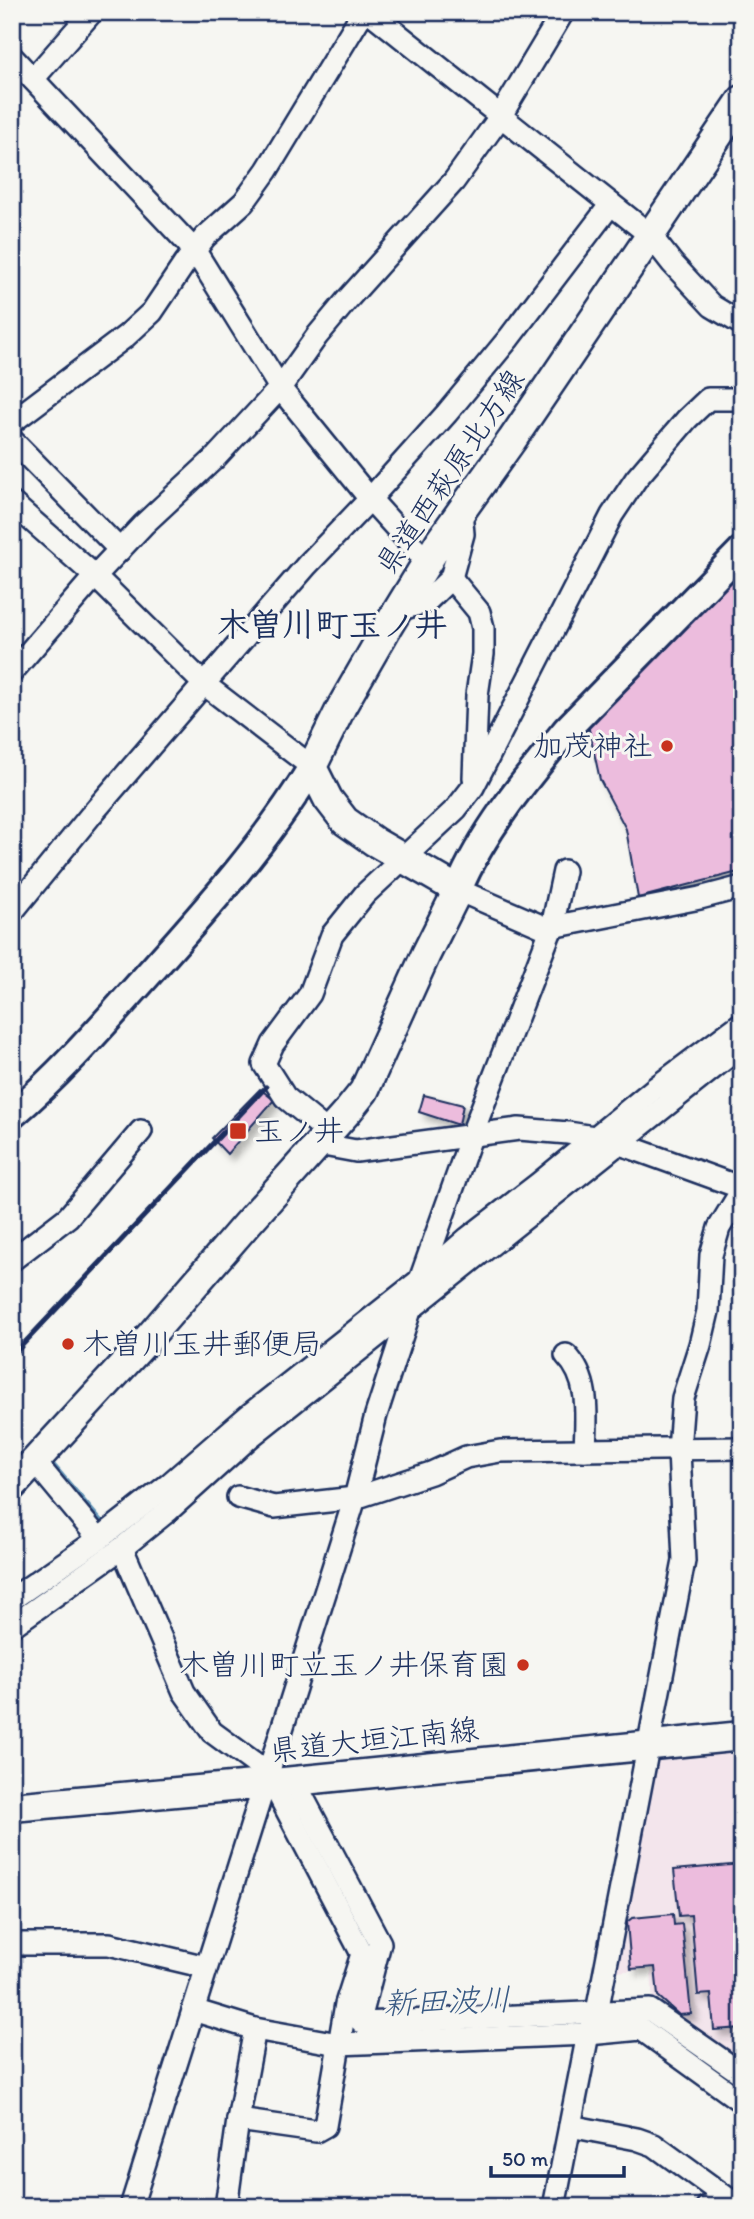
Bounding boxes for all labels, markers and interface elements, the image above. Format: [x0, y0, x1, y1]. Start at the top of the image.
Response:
street label: 県道西萩原北方線 [367, 362, 532, 582]
district label: 木曽川町玉ノ井 [217, 605, 448, 644]
place label: 加茂神社 [533, 727, 653, 764]
marker: 加茂神社 [659, 738, 675, 754]
place label: 玉ノ井 [254, 1112, 344, 1149]
marker: 玉ノ井 [228, 1121, 248, 1141]
place label: 木曽川玉井郵便局 [82, 1325, 322, 1362]
marker: 木曽川玉井郵便局 [60, 1336, 76, 1352]
place label: 木曽川町立玉ノ井保育園 [179, 1646, 509, 1683]
marker: 木曽川町立玉ノ井保育園 [515, 1657, 531, 1673]
street label: 県道大垣江南線 [268, 1710, 480, 1769]
water label: 新田波川 [382, 1980, 512, 2022]
scale bar [491, 2135, 624, 2179]
text: 50 m [502, 2146, 549, 2171]

